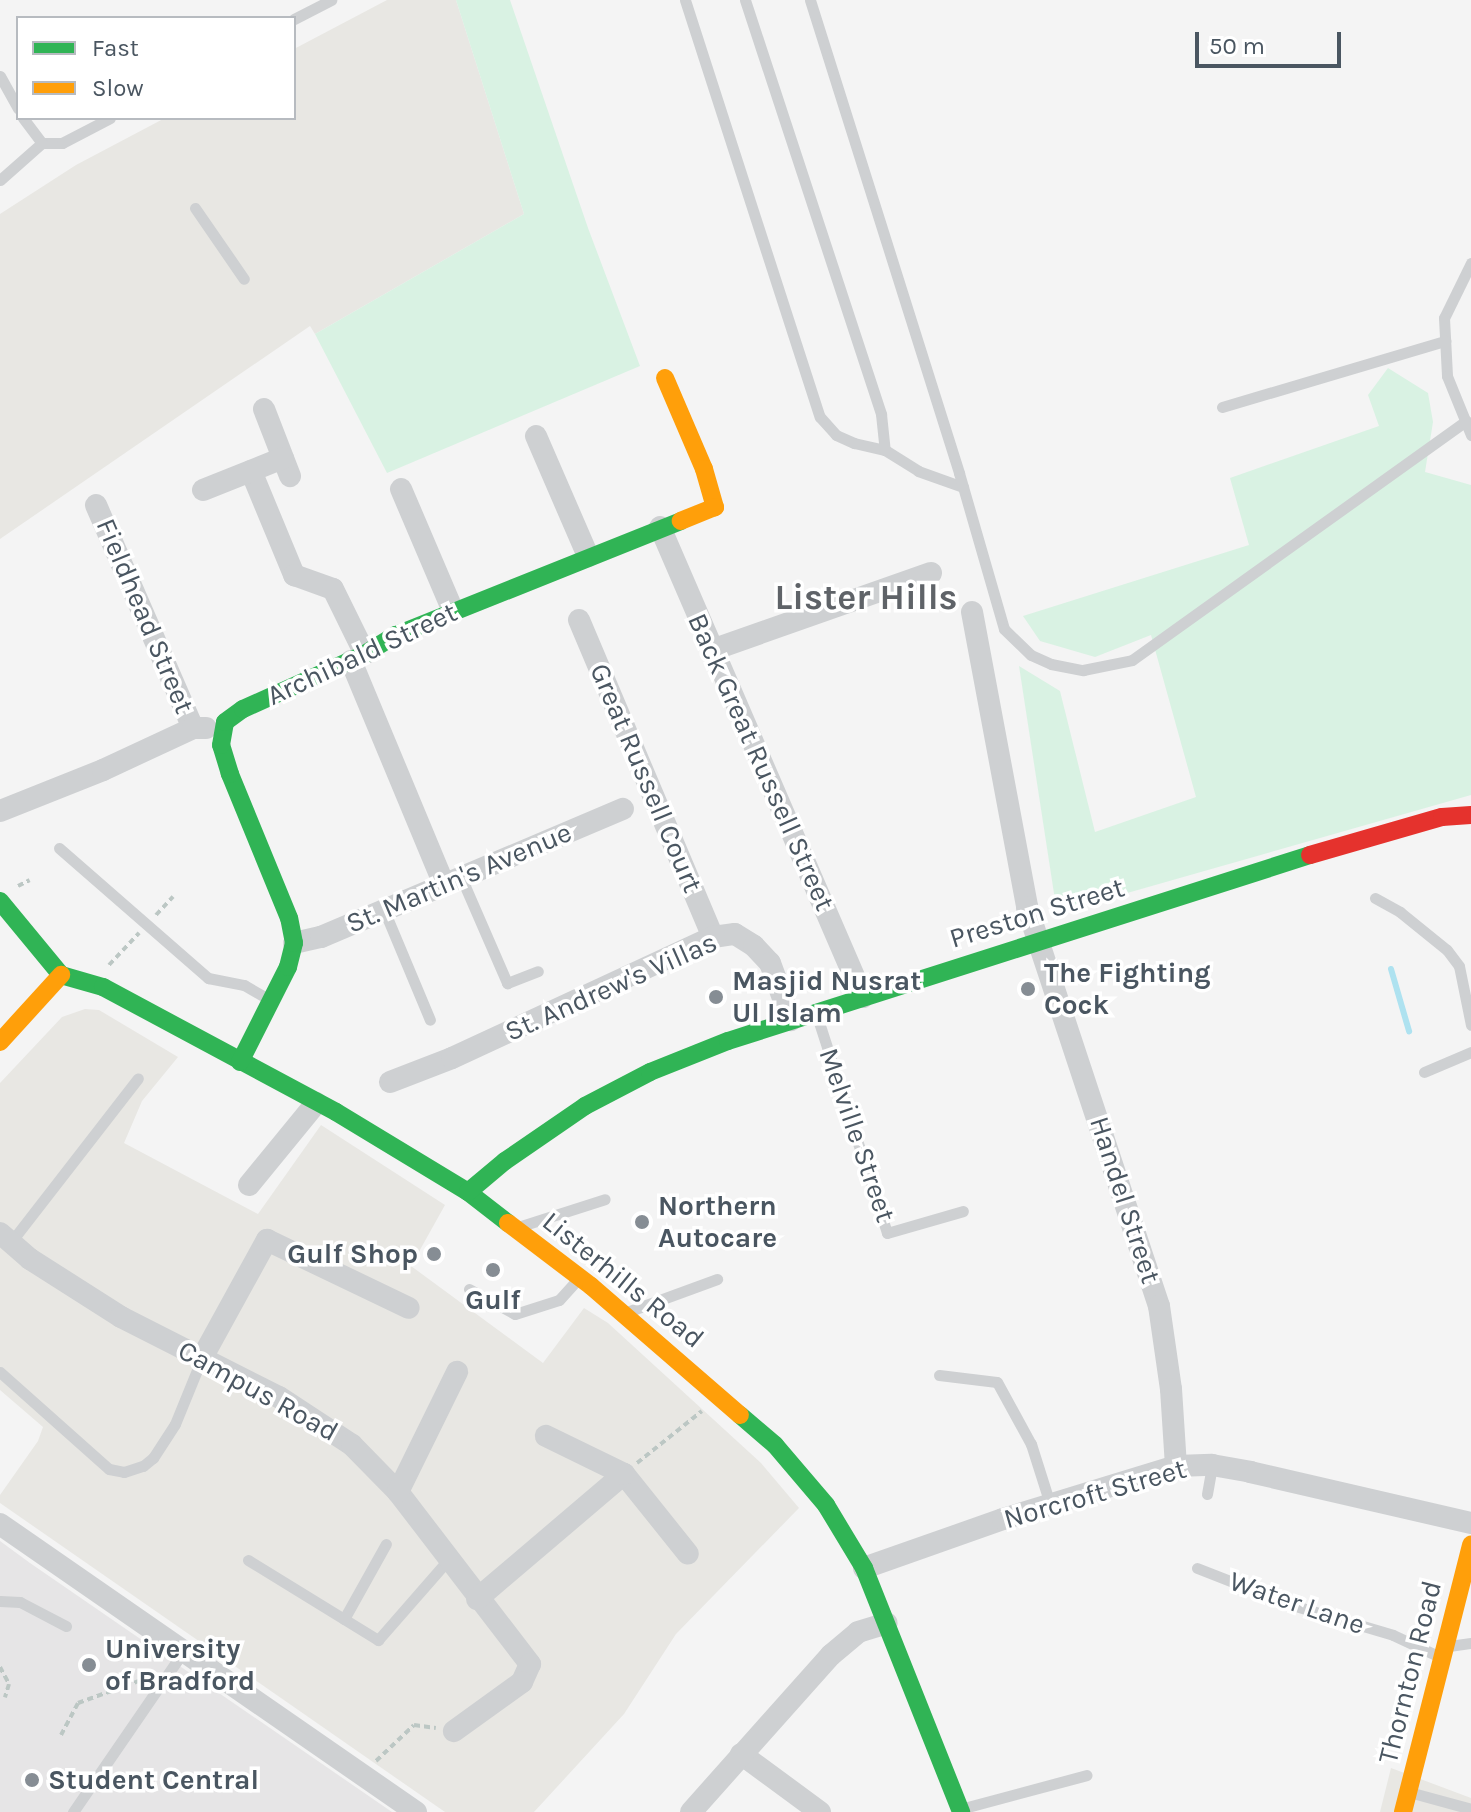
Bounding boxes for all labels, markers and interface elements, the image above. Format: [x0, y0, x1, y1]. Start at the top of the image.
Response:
legend [16, 16, 296, 120]
scale bar [1199, 16, 1345, 66]
text: 50 m [1209, 32, 1265, 60]
text: Fast [92, 34, 139, 62]
text: Slow [92, 74, 144, 102]
street label: Fieldhead Street [89, 513, 201, 719]
district label: Lister Hills [774, 576, 958, 620]
street label: Archibald Street [262, 595, 462, 713]
street label: Back Great Russell Street [680, 608, 842, 916]
street label: Great Russell Court [583, 658, 709, 898]
street label: St. Martin's Avenue [341, 815, 577, 941]
street label: Preston Street [946, 870, 1128, 956]
street label: St. Andrew's Villas [500, 925, 722, 1049]
place label: The Fighting Cock [1044, 956, 1210, 1022]
place label: Masjid Nusrat Ul Islam [732, 964, 921, 1030]
marker: The Fighting Cock [1019, 980, 1037, 998]
marker: Masjid Nusrat Ul Islam [707, 988, 725, 1006]
street label: Melville Street [812, 1044, 902, 1226]
street label: Handel Street [1082, 1112, 1168, 1288]
place label: Northern Autocare [658, 1189, 777, 1255]
street label: Listerhills Road [536, 1205, 710, 1355]
marker: Northern Autocare [633, 1213, 651, 1231]
place label: Gulf Shop [287, 1237, 418, 1271]
marker: Gulf Shop [425, 1245, 443, 1263]
marker: Gulf [484, 1261, 502, 1279]
place label: Gulf [465, 1283, 521, 1317]
street label: Campus Road [172, 1333, 344, 1449]
street label: Norcroft Street [1000, 1452, 1190, 1536]
street label: Water Lane [1225, 1564, 1369, 1642]
street label: Thornton Road [1371, 1577, 1449, 1767]
place label: University of Bradford [105, 1632, 255, 1698]
marker: University of Bradford [80, 1656, 98, 1674]
place label: Student Central [48, 1763, 259, 1797]
marker: Student Central [23, 1771, 41, 1789]

